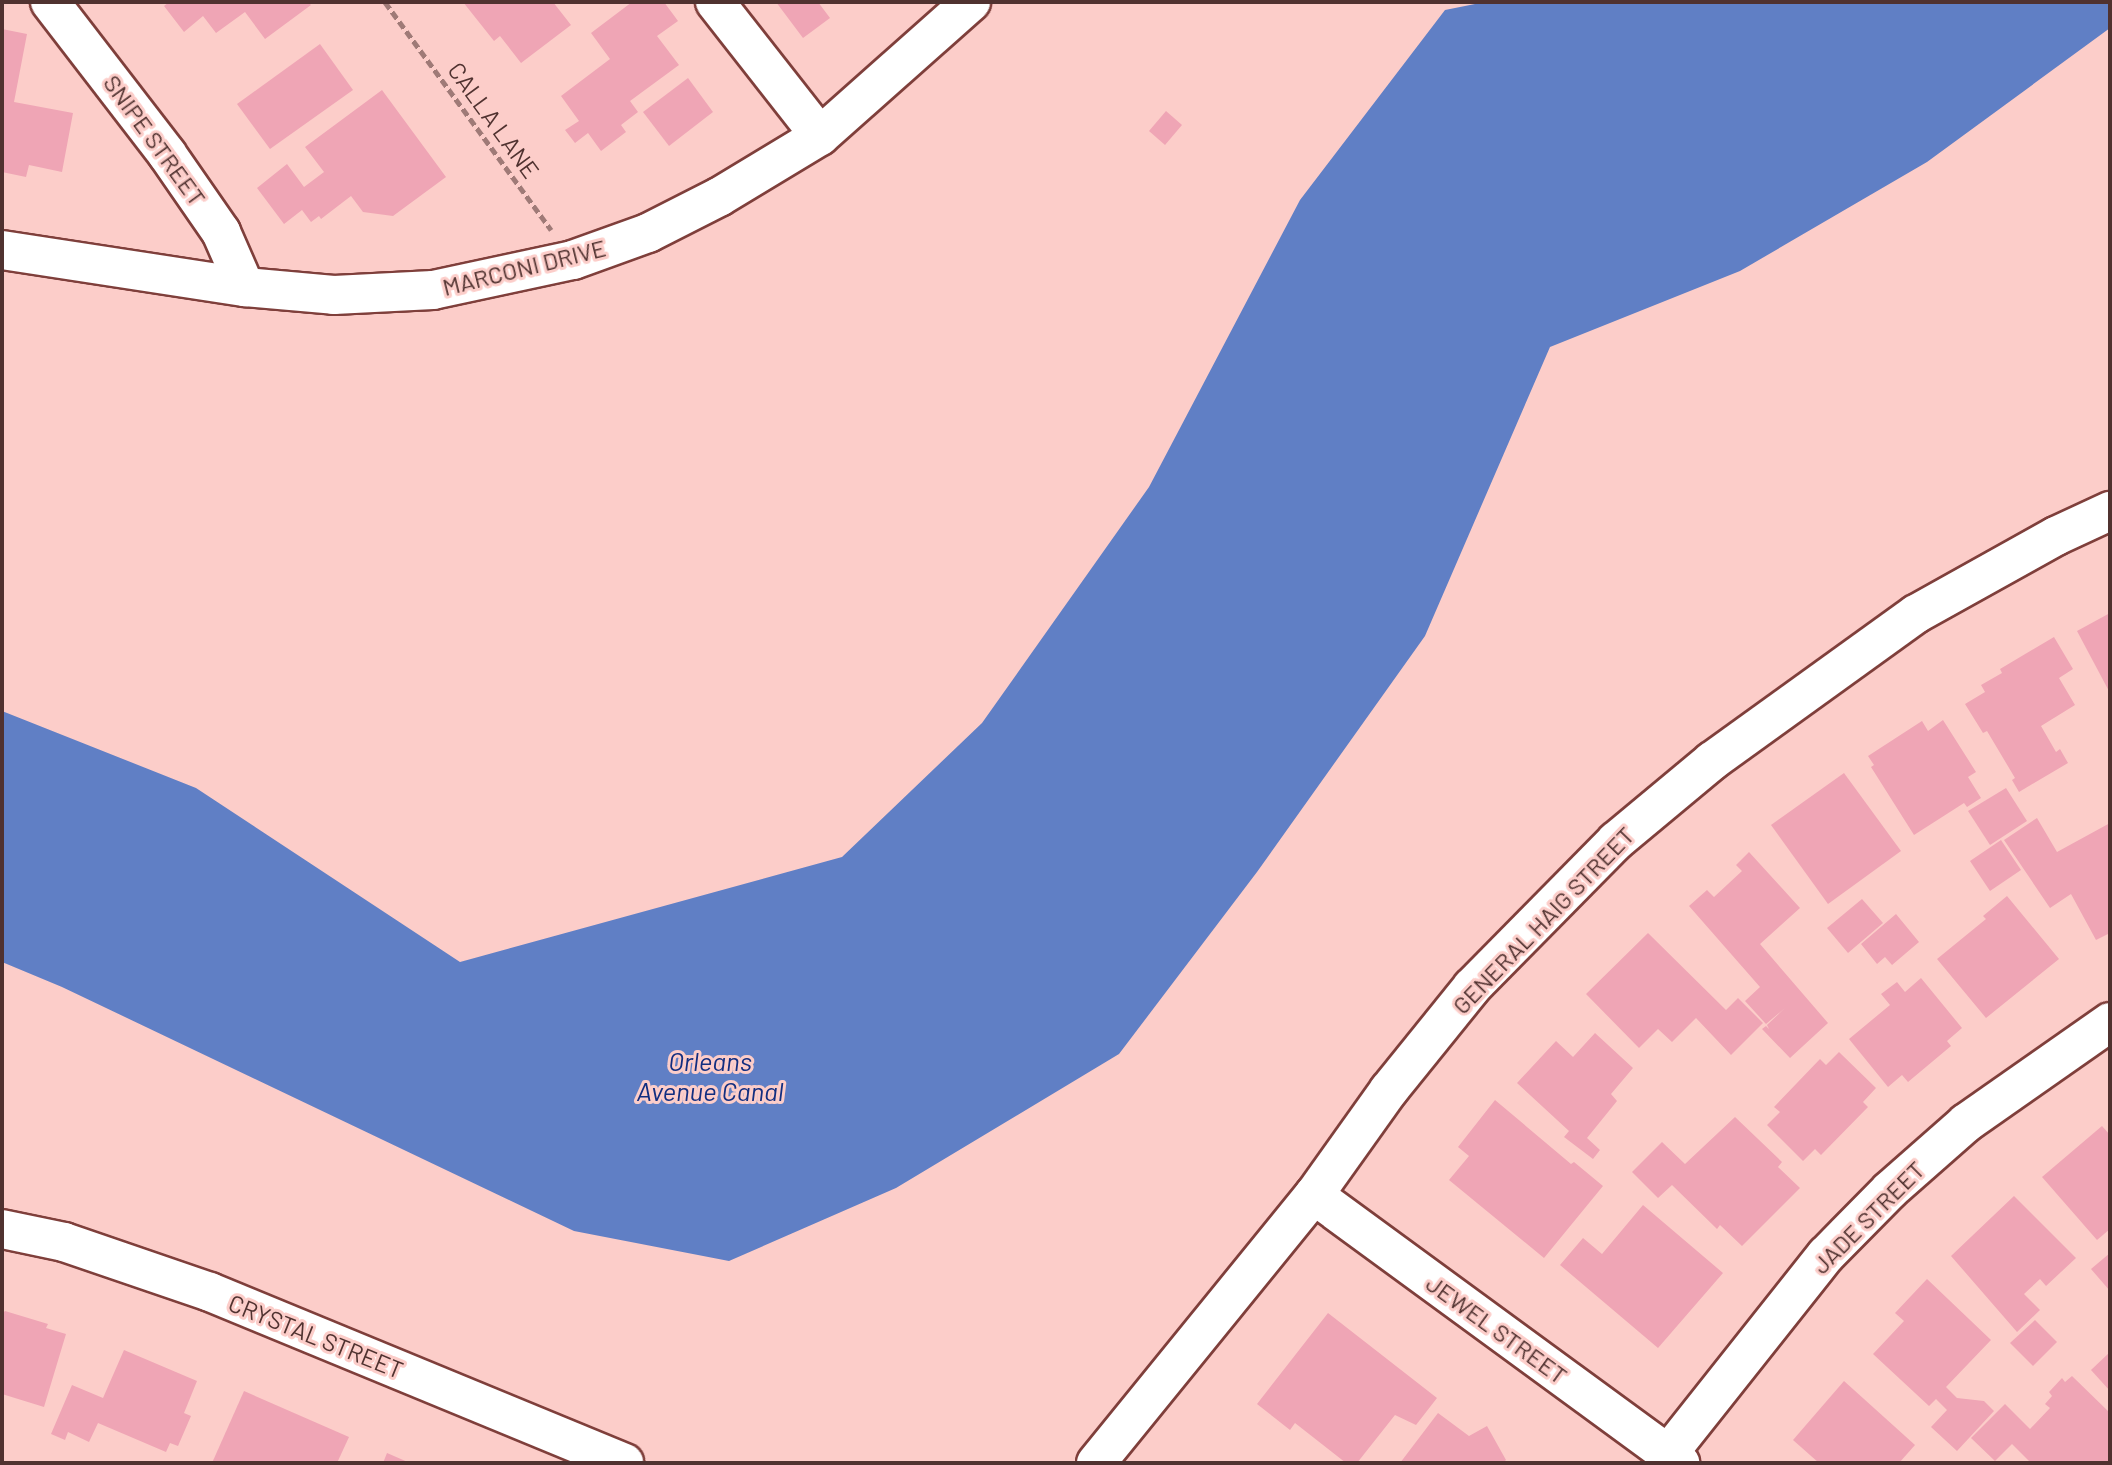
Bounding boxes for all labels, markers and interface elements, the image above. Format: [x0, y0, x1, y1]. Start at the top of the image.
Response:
street label: CALLA LANE [442, 56, 546, 184]
street label: SNIPE STREET [98, 69, 212, 211]
street label: MARCONI DRIVE [439, 233, 609, 301]
street label: GENERAL HAIG STREET [1446, 820, 1640, 1020]
water label: Orleans Avenue Canal [636, 1045, 784, 1106]
street label: JADE STREET [1806, 1155, 1930, 1279]
street label: JEWEL STREET [1421, 1268, 1573, 1390]
street label: CRYSTAL STREET [225, 1288, 407, 1384]

